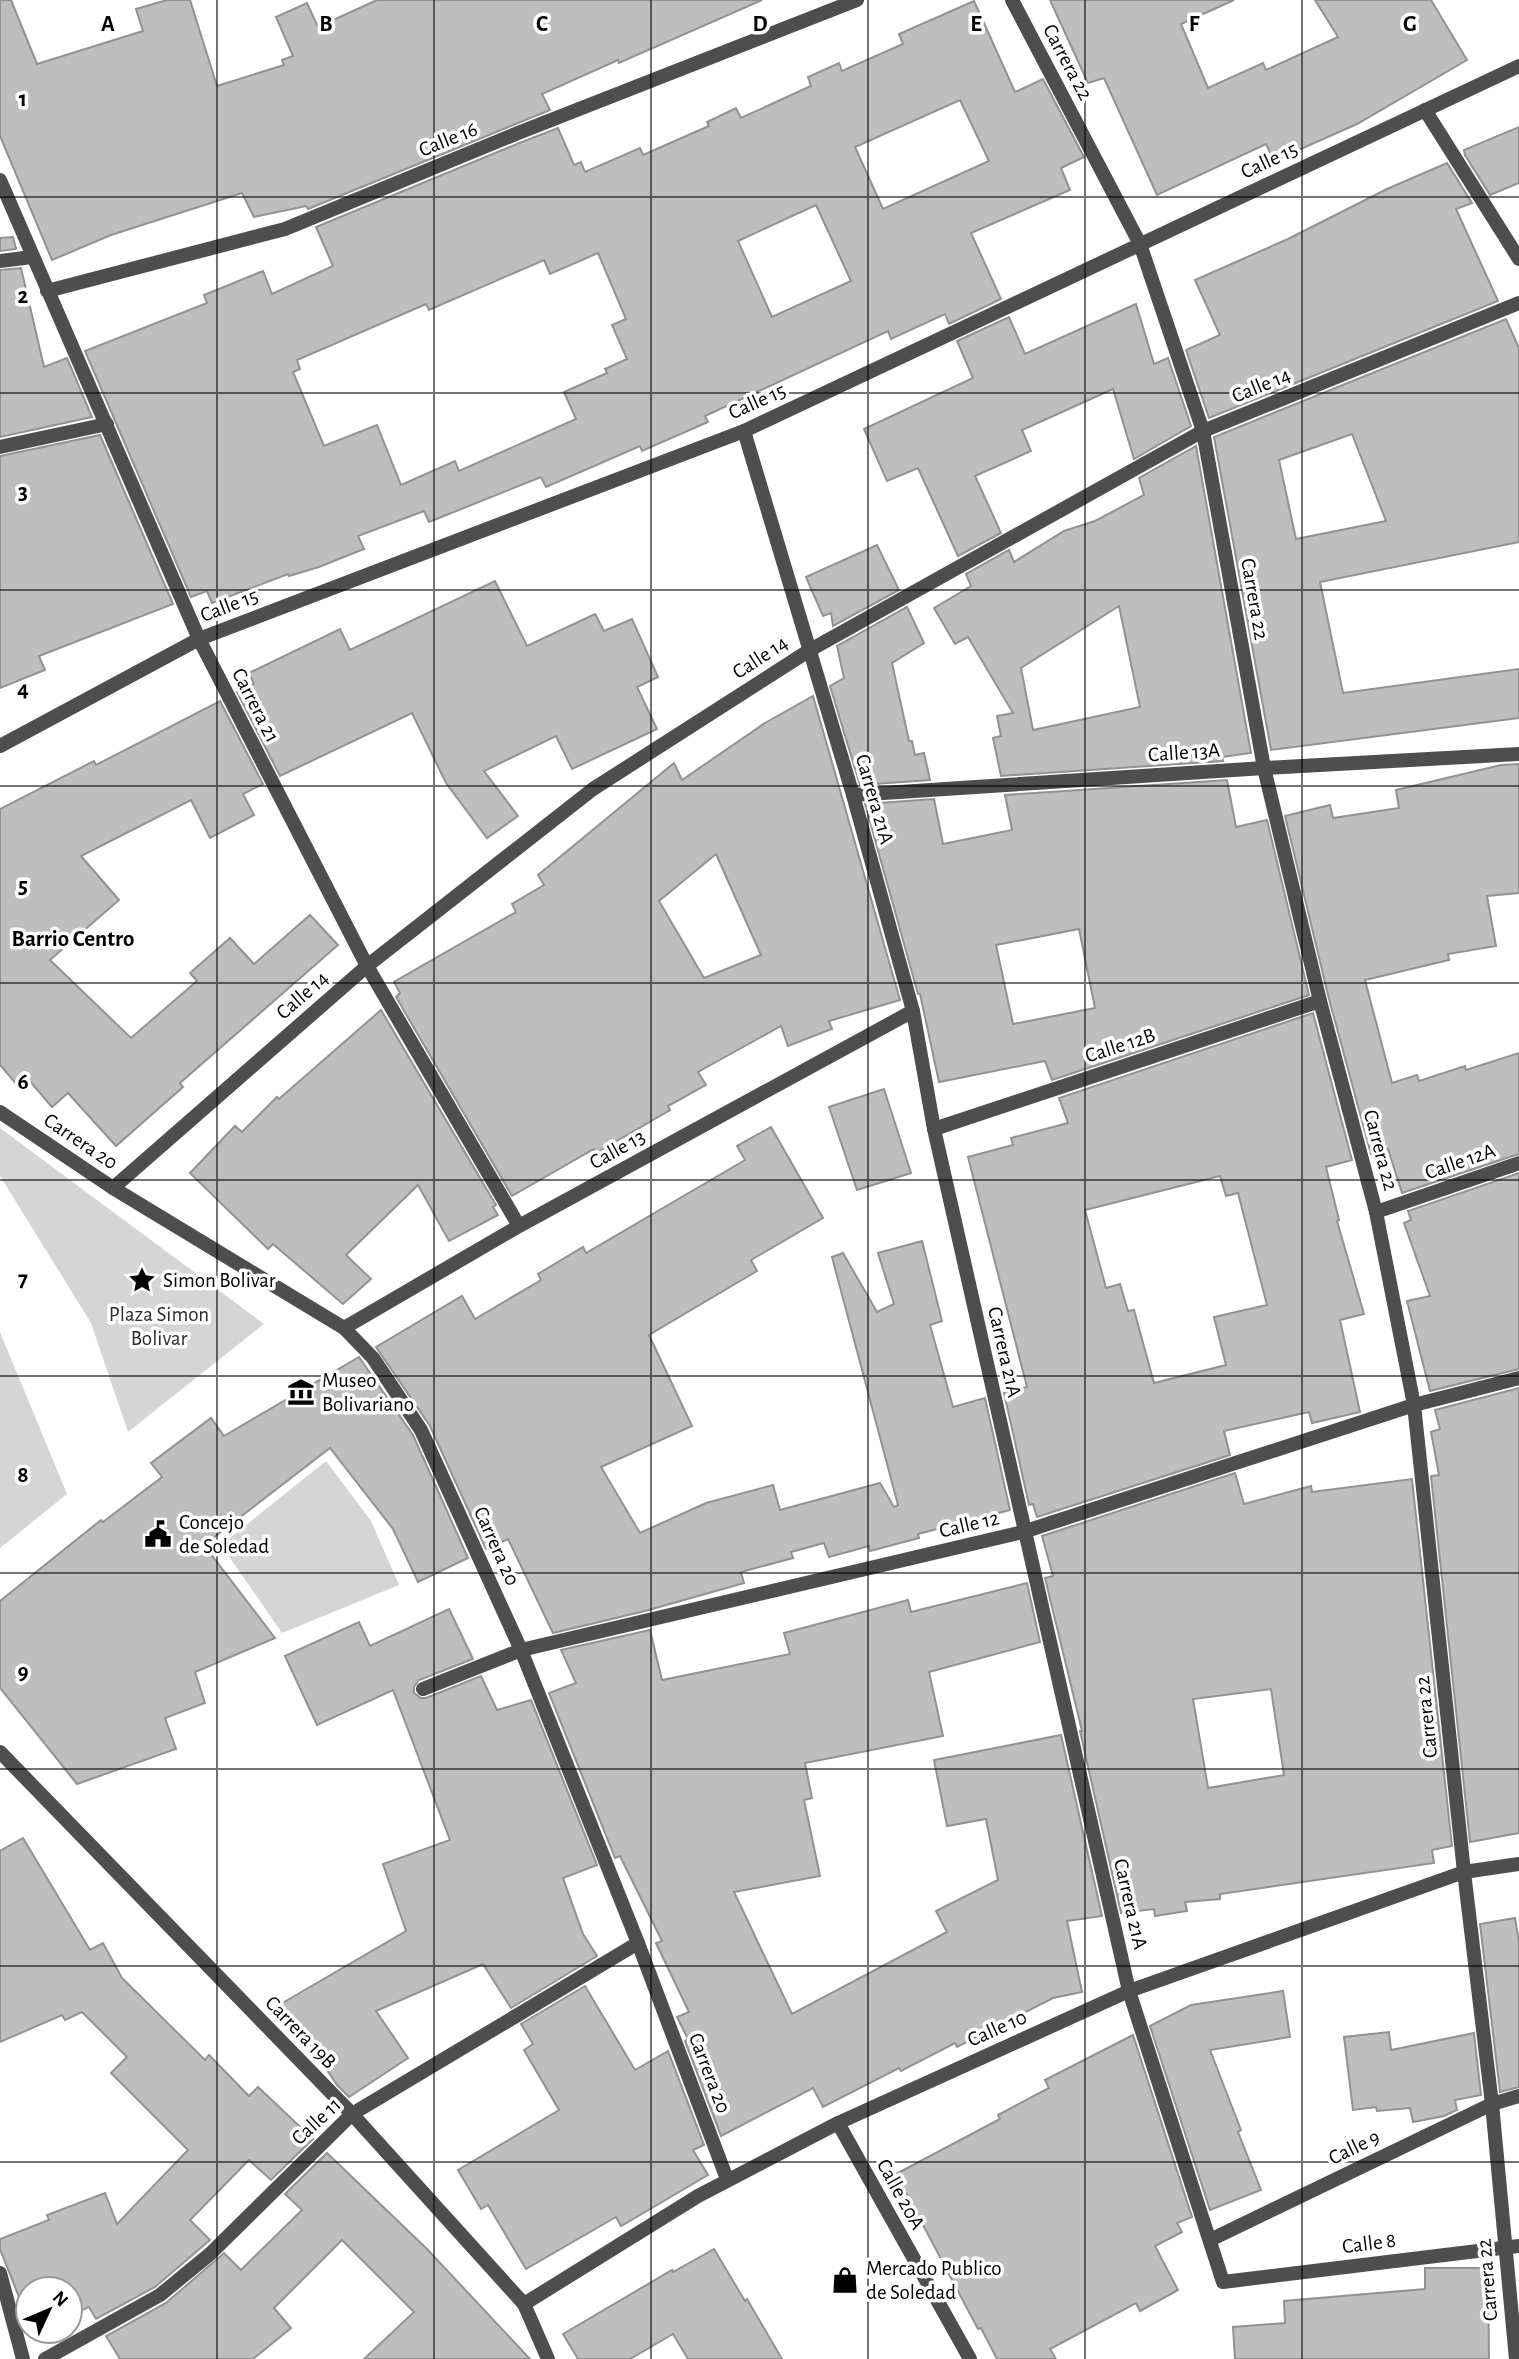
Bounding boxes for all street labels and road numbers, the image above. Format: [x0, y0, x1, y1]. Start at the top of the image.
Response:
street label: Carrera 22 [1039, 21, 1096, 104]
street label: Calle 16 [416, 118, 481, 161]
street label: Calle 15 [1238, 138, 1301, 183]
street label: Calle 14 [1229, 364, 1294, 407]
street label: Calle 15 [725, 380, 789, 423]
street label: Carrera 22 [1237, 557, 1272, 642]
street label: Calle 15 [197, 585, 261, 626]
street label: Calle 14 [729, 632, 792, 683]
street label: Carrera 21 [228, 665, 283, 746]
street label: Calle 13A [1147, 740, 1221, 765]
street label: Carrera 21A [852, 752, 897, 846]
street label: Calle 14 [272, 967, 332, 1023]
street label: Calle 12B [1083, 1024, 1158, 1067]
street label: Carrera 22 [1360, 1108, 1401, 1193]
street label: Carrera 20 [40, 1109, 121, 1174]
street label: Calle 13 [586, 1126, 649, 1173]
street label: Calle 12A [1422, 1140, 1498, 1183]
street label: Carrera 21A [984, 1305, 1025, 1399]
street label: Carrera 20 [470, 1504, 523, 1589]
street label: Calle 12 [937, 1507, 1001, 1542]
street label: Carrera 22 [1412, 1675, 1441, 1759]
street label: Carrera 21A [1110, 1857, 1151, 1951]
street label: Carrera 19B [261, 1992, 340, 2073]
street label: Calle 10 [964, 2006, 1030, 2051]
street label: Carrera 20 [685, 2030, 734, 2116]
street label: Calle 11 [288, 2094, 345, 2149]
street label: Calle 9 [1325, 2126, 1383, 2169]
street label: Calle 20A [873, 2156, 928, 2233]
street label: Calle 8 [1341, 2230, 1397, 2257]
street label: Carrera 22 [1473, 2238, 1502, 2322]

